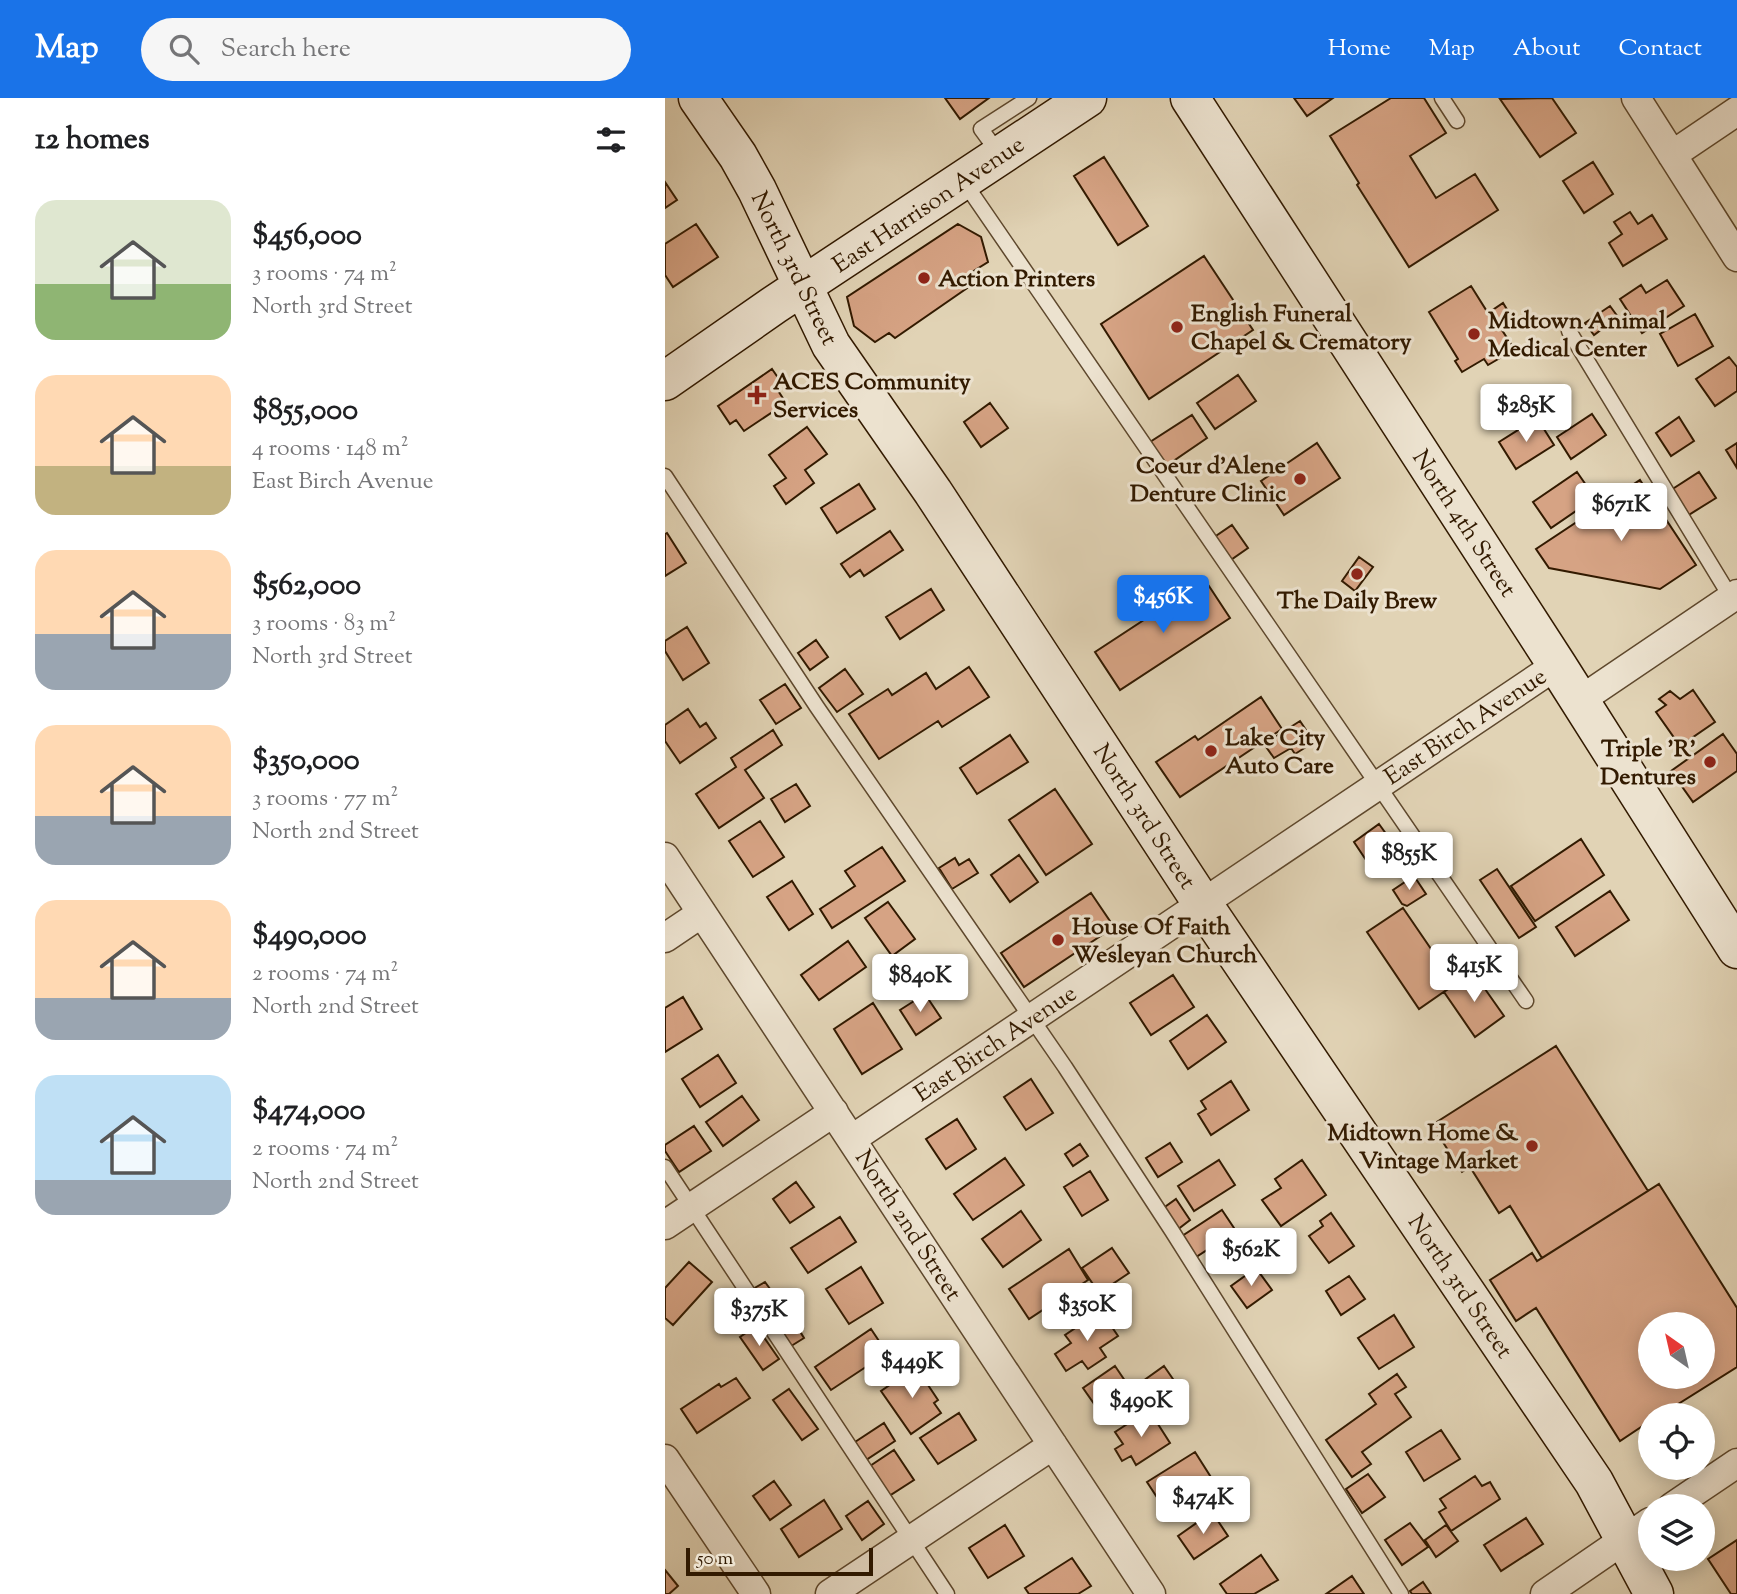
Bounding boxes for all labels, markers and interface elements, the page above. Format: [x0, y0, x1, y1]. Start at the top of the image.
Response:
search box [141, 18, 631, 81]
text: Map [35, 25, 99, 73]
icon: search [165, 30, 203, 68]
text: Search here [221, 31, 351, 68]
text: Home [1328, 32, 1391, 66]
text: Map [1429, 32, 1475, 66]
text: About [1513, 32, 1580, 66]
text: Contact [1618, 32, 1702, 66]
text: 12 homes [35, 119, 150, 162]
icon: filters [592, 121, 630, 159]
street label: East Harrison Avenue [826, 129, 1032, 283]
street label: North 3rd Street [741, 186, 845, 352]
text: $456,000 [252, 215, 362, 258]
icon: home [91, 228, 175, 312]
text: 3 rooms · 74 m² [252, 258, 397, 291]
place label: Action Printers [938, 263, 1095, 297]
marker: Action Printers [916, 270, 932, 286]
text: North 3rd Street [252, 291, 413, 324]
place label: English Funeral Chapel & Crematory [1191, 298, 1412, 360]
place label: Midtown Animal Medical Center [1488, 305, 1666, 367]
marker: English Funeral Chapel & Crematory [1169, 319, 1185, 335]
marker: Midtown Animal Medical Center [1466, 326, 1482, 342]
place label: ACES Community Services [773, 366, 971, 428]
pin: $285K [1477, 384, 1575, 444]
marker: ACES Community Services [747, 385, 767, 405]
text: $855,000 [252, 390, 358, 433]
text: $285K [1496, 390, 1556, 423]
icon: home [91, 403, 175, 487]
text: 4 rooms · 148 m² [252, 433, 409, 466]
street label: North 4th Street [1403, 444, 1524, 604]
place label: Coeur d'Alene Denture Clinic [1130, 450, 1286, 512]
text: East Birch Avenue [252, 466, 433, 499]
marker: Coeur d'Alene Denture Clinic [1292, 471, 1308, 487]
pin: $671K [1572, 484, 1670, 543]
text: $671K [1591, 489, 1651, 522]
text: $562,000 [252, 565, 361, 608]
marker: The Daily Brew [1349, 566, 1365, 582]
pin: $456K [1114, 575, 1212, 635]
icon: home [91, 578, 175, 662]
text: $456K [1133, 581, 1193, 614]
place label: The Daily Brew [1277, 585, 1437, 619]
text: 3 rooms · 83 m² [252, 608, 396, 641]
text: North 3rd Street [252, 641, 413, 674]
street label: East Birch Avenue [1378, 661, 1554, 795]
place label: Lake City Auto Care [1225, 722, 1334, 784]
place label: Triple 'R' Dentures [1600, 733, 1696, 795]
street label: North 3rd Street [1083, 738, 1203, 897]
text: $350,000 [252, 740, 360, 783]
marker: Lake City Auto Care [1203, 743, 1219, 759]
icon: home [91, 753, 175, 837]
marker: Triple 'R' Dentures [1702, 754, 1718, 770]
text: 3 rooms · 77 m² [252, 783, 398, 816]
text: North 2nd Street [252, 816, 419, 849]
pin: $855K [1360, 832, 1458, 892]
text: $855K [1381, 838, 1437, 871]
place label: House Of Faith Wesleyan Church [1072, 911, 1258, 973]
text: $490,000 [252, 915, 367, 958]
icon: home [91, 928, 175, 1012]
marker: House Of Faith Wesleyan Church [1050, 932, 1066, 948]
pin: $415K [1425, 944, 1523, 1004]
text: $415K [1446, 950, 1502, 983]
pin: $840K [871, 954, 969, 1014]
text: 2 rooms · 74 m² [252, 958, 398, 991]
text: $840K [888, 960, 952, 993]
street label: East Birch Avenue [908, 978, 1084, 1112]
text: North 2nd Street [252, 991, 419, 1024]
text: $474,000 [252, 1090, 365, 1133]
icon: home [91, 1103, 175, 1187]
place label: Midtown Home & Vintage Market [1327, 1117, 1519, 1179]
text: 2 rooms · 74 m² [252, 1133, 398, 1166]
marker: Midtown Home & Vintage Market [1524, 1138, 1540, 1154]
street label: North 2nd Street [846, 1144, 969, 1308]
text: North 2nd Street [252, 1166, 419, 1199]
street label: North 3rd Street [1398, 1208, 1520, 1366]
pin: $562K [1202, 1228, 1300, 1288]
text: $562K [1222, 1234, 1280, 1267]
pin: $350K [1038, 1284, 1136, 1343]
pin: $375K [710, 1288, 808, 1348]
text: $350K [1058, 1289, 1116, 1322]
text: $375K [730, 1294, 788, 1327]
north arrow [1638, 1312, 1715, 1390]
map controls [1638, 1312, 1715, 1571]
pin: $449K [863, 1340, 961, 1400]
text: $449K [880, 1346, 944, 1379]
pin: $490K [1092, 1380, 1190, 1439]
text: $490K [1109, 1385, 1173, 1418]
button: locate [1638, 1403, 1715, 1480]
pin: $474K [1154, 1476, 1252, 1536]
text: $474K [1172, 1482, 1234, 1515]
button: layers [1638, 1494, 1715, 1571]
scale bar [686, 1545, 873, 1577]
text: 50 m [697, 1546, 733, 1573]

